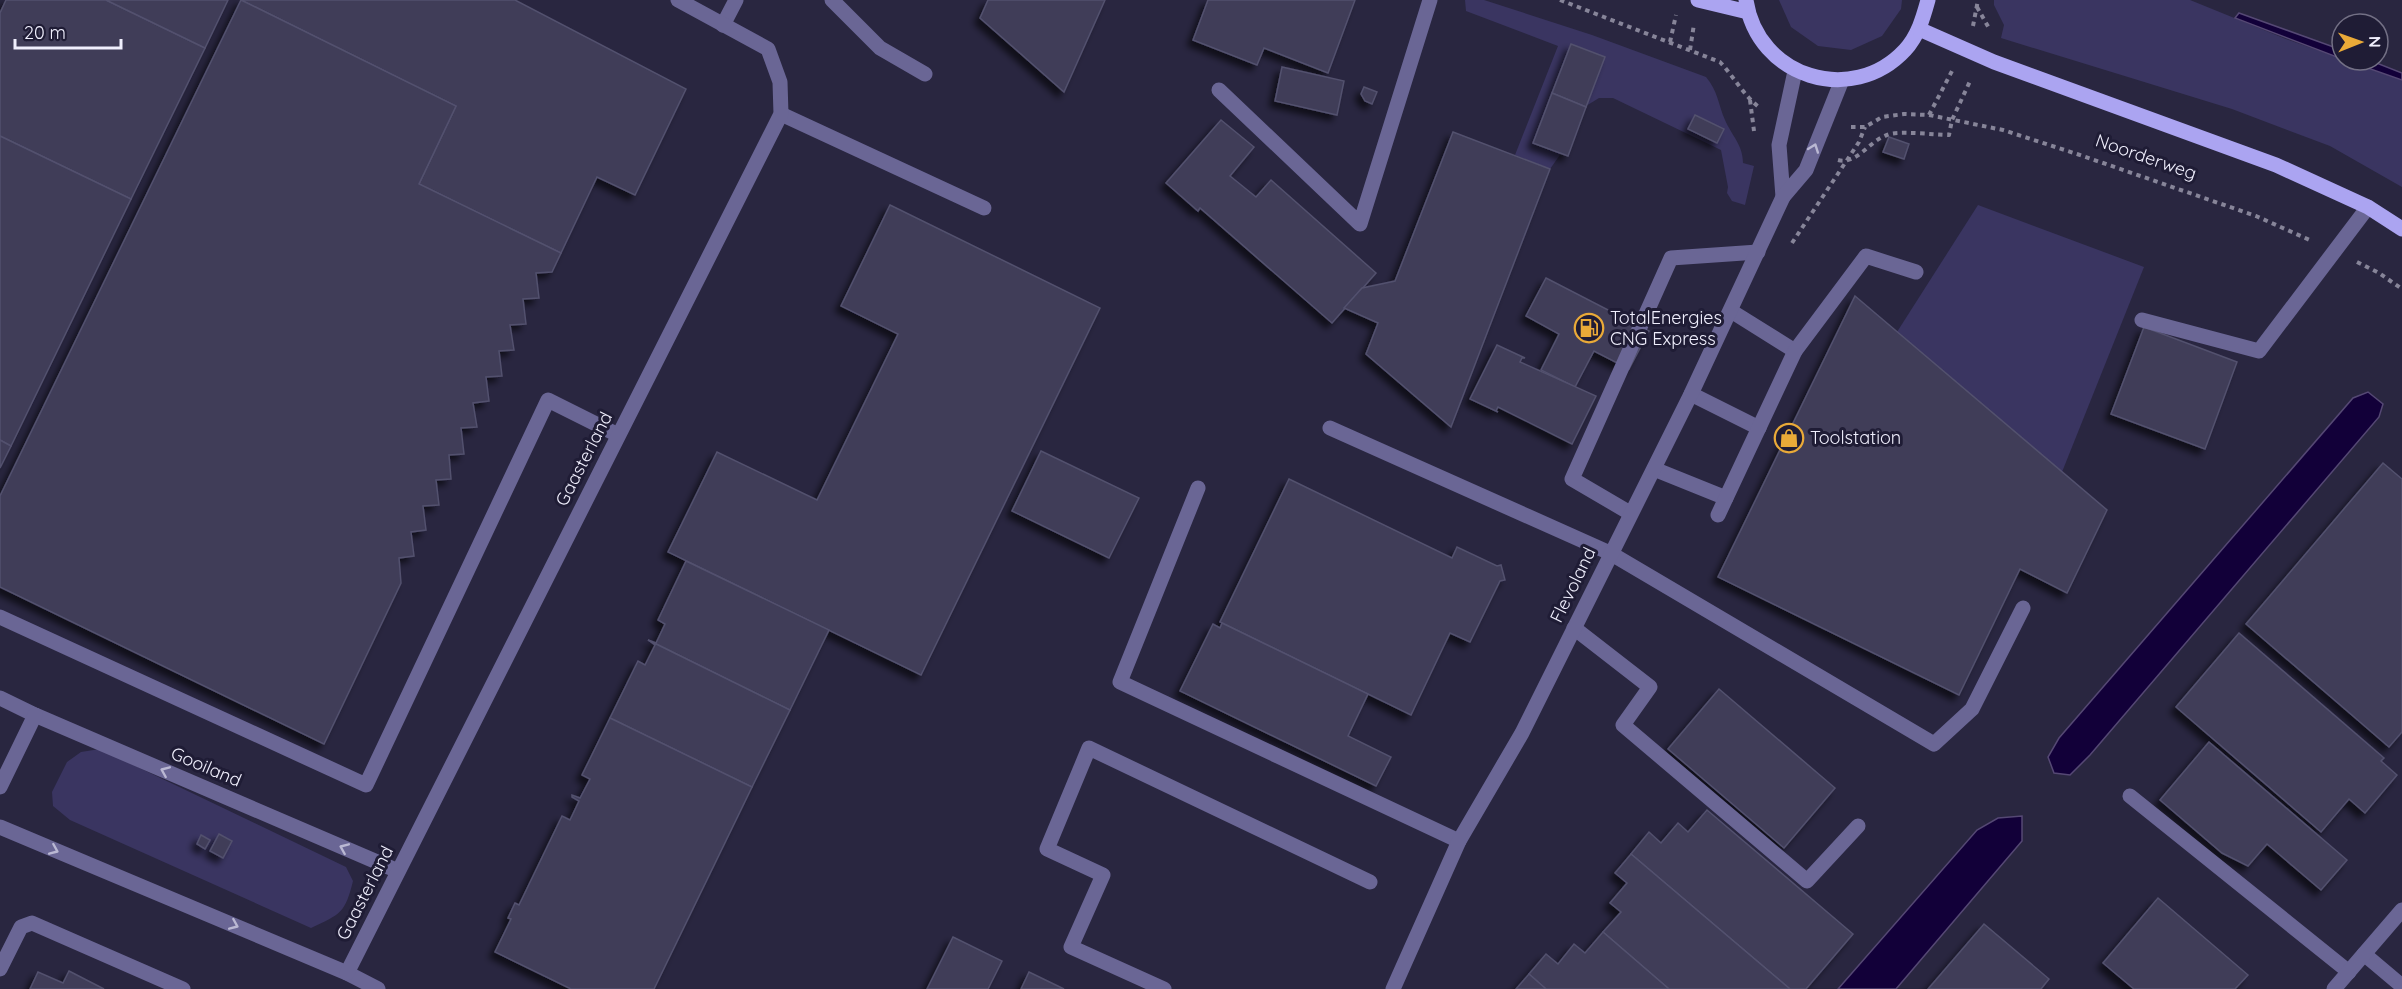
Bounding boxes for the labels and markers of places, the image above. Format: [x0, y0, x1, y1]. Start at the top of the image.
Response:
place label: TotalEnergies CNG Express [1610, 306, 1722, 350]
fuel station icon: TotalEnergies CNG Express [1573, 312, 1605, 344]
shop icon: Toolstation [1773, 422, 1805, 454]
place label: Toolstation [1810, 426, 1901, 449]

